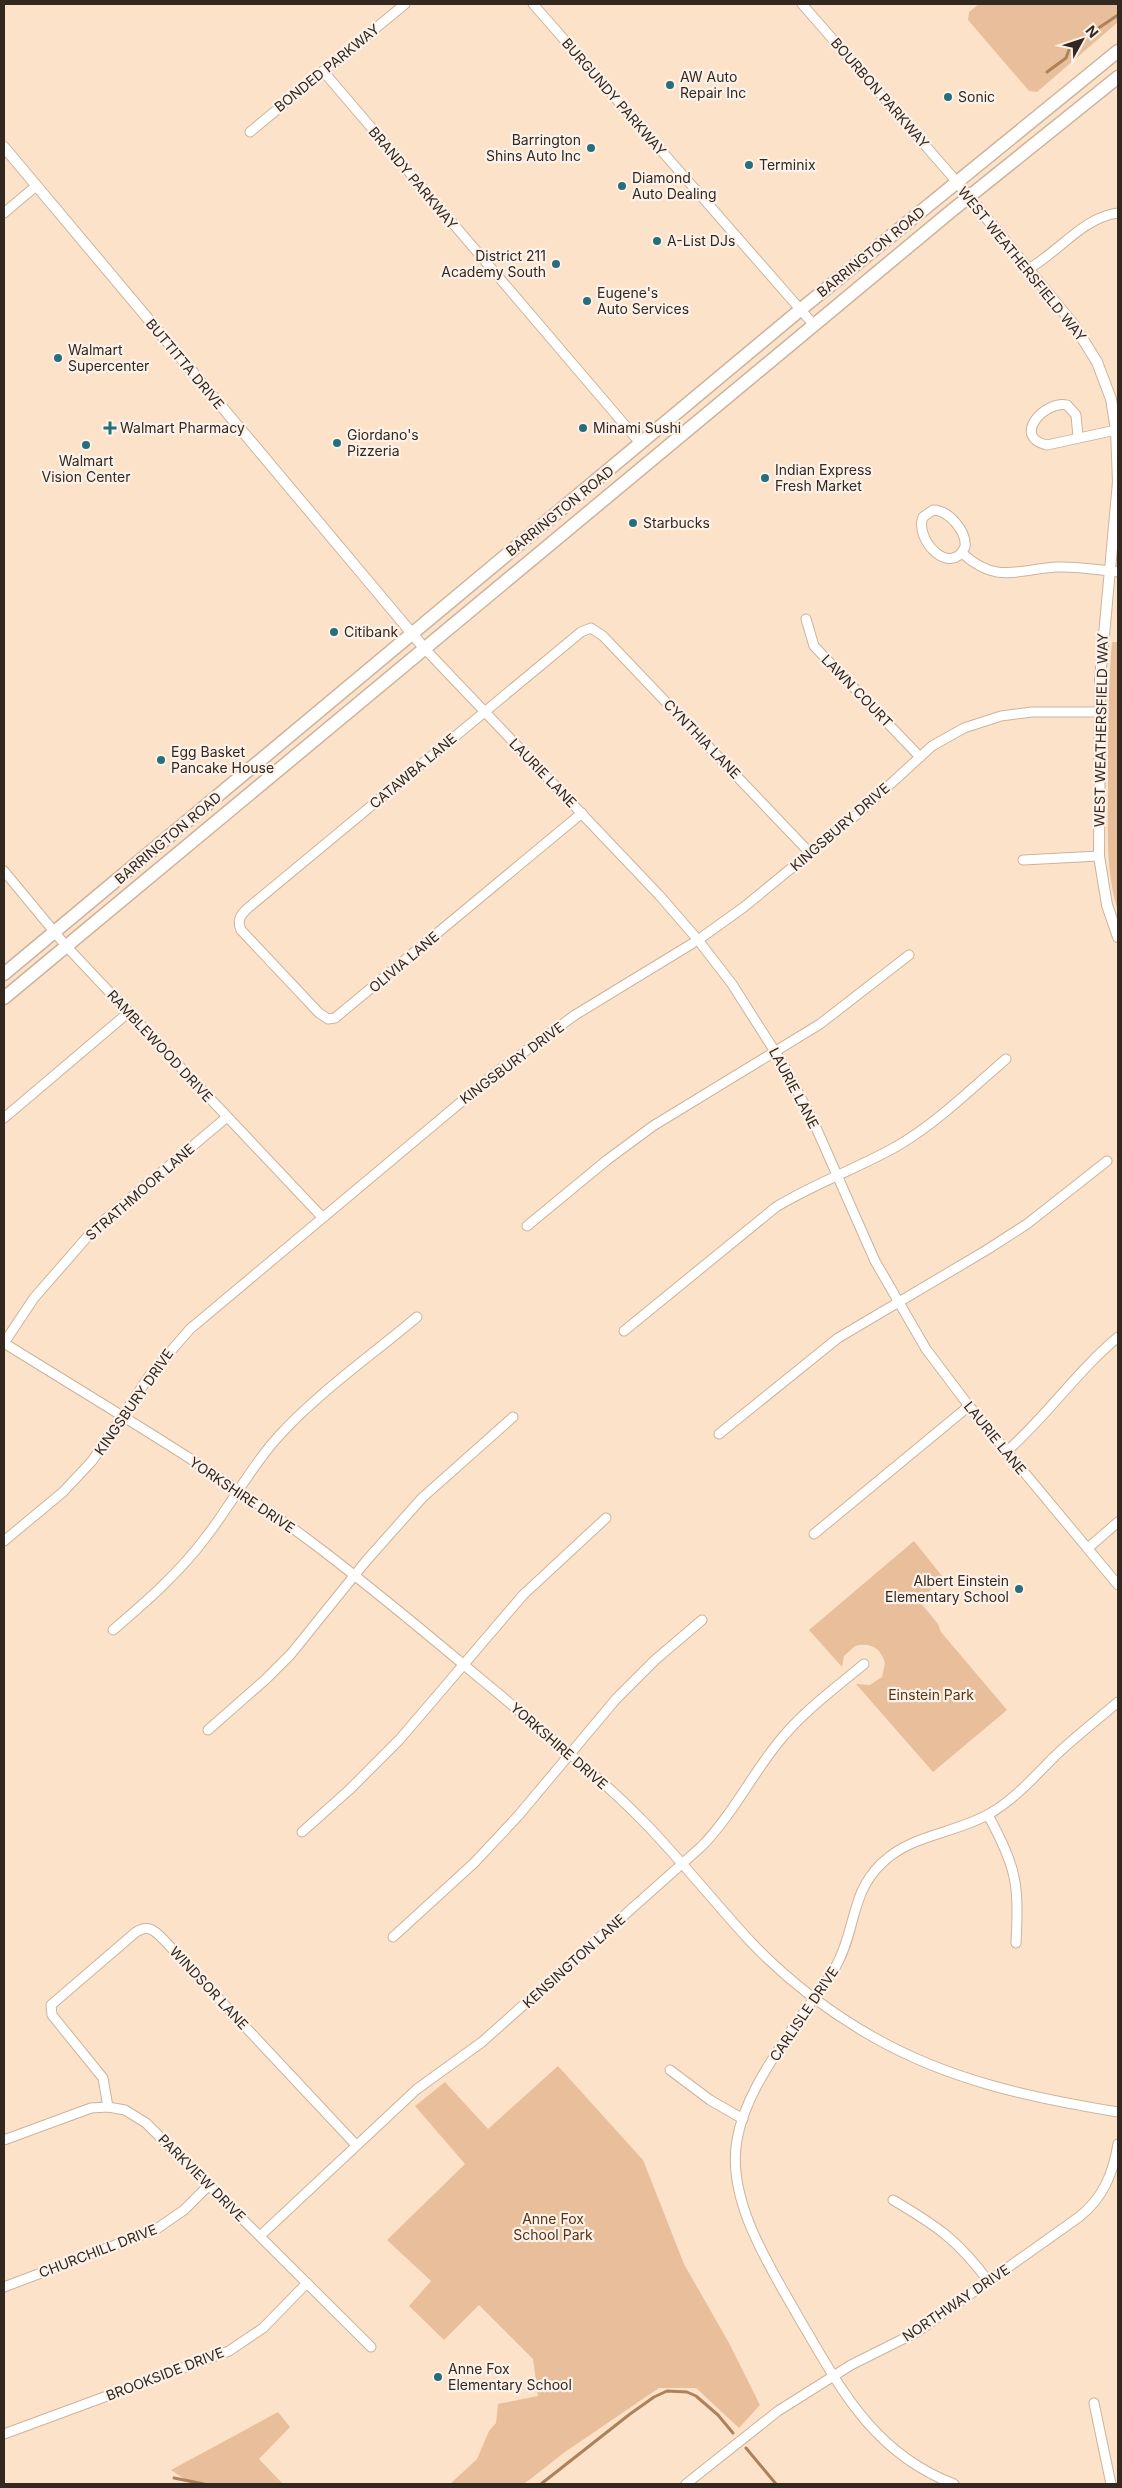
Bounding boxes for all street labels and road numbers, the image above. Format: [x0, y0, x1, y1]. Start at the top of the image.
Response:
street label: BONDED PARKWAY [271, 20, 383, 115]
street label: BURGUNDY PARKWAY [559, 34, 670, 159]
street label: BOURBON PARKWAY [828, 34, 933, 152]
street label: BRANDY PARKWAY [366, 123, 462, 233]
street label: WEST WEATHERSFIELD WAY [955, 183, 1090, 345]
street label: BARRINGTON ROAD [813, 203, 928, 300]
street label: BUTTITTA DRIVE [143, 315, 228, 412]
street label: BARRINGTON ROAD [502, 462, 617, 559]
street label: WEST WEATHERSFIELD WAY [1090, 632, 1111, 827]
street label: LAWN COURT [818, 651, 896, 731]
street label: CYNTHIA LANE [660, 695, 744, 782]
street label: CATAWBA LANE [366, 729, 460, 812]
street label: LAURIE LANE [506, 735, 581, 811]
street label: KINGSBURY DRIVE [787, 779, 893, 874]
street label: BARRINGTON ROAD [111, 788, 224, 887]
street label: OLIVIA LANE [365, 927, 442, 996]
street label: RAMBLEWOOD DRIVE [104, 986, 217, 1105]
street label: KINGSBURY DRIVE [456, 1018, 567, 1107]
street label: LAURIE LANE [766, 1044, 823, 1131]
street label: STRATHMOOR LANE [82, 1140, 198, 1243]
street label: KINGSBURY DRIVE [91, 1345, 177, 1458]
street label: LAURIE LANE [961, 1398, 1030, 1478]
street label: YORKSHIRE DRIVE [186, 1453, 298, 1536]
street label: YORKSHIRE DRIVE [507, 1699, 612, 1793]
street label: KENSINGTON LANE [519, 1910, 628, 2011]
street label: WINDSOR LANE [167, 1943, 252, 2033]
street label: CARLISLE DRIVE [766, 1963, 842, 2064]
street label: PARKVIEW DRIVE [155, 2130, 250, 2225]
street label: CHURCHILL DRIVE [36, 2220, 159, 2281]
street label: NORTHWAY DRIVE [899, 2260, 1013, 2345]
street label: BROOKSIDE DRIVE [103, 2343, 226, 2404]

